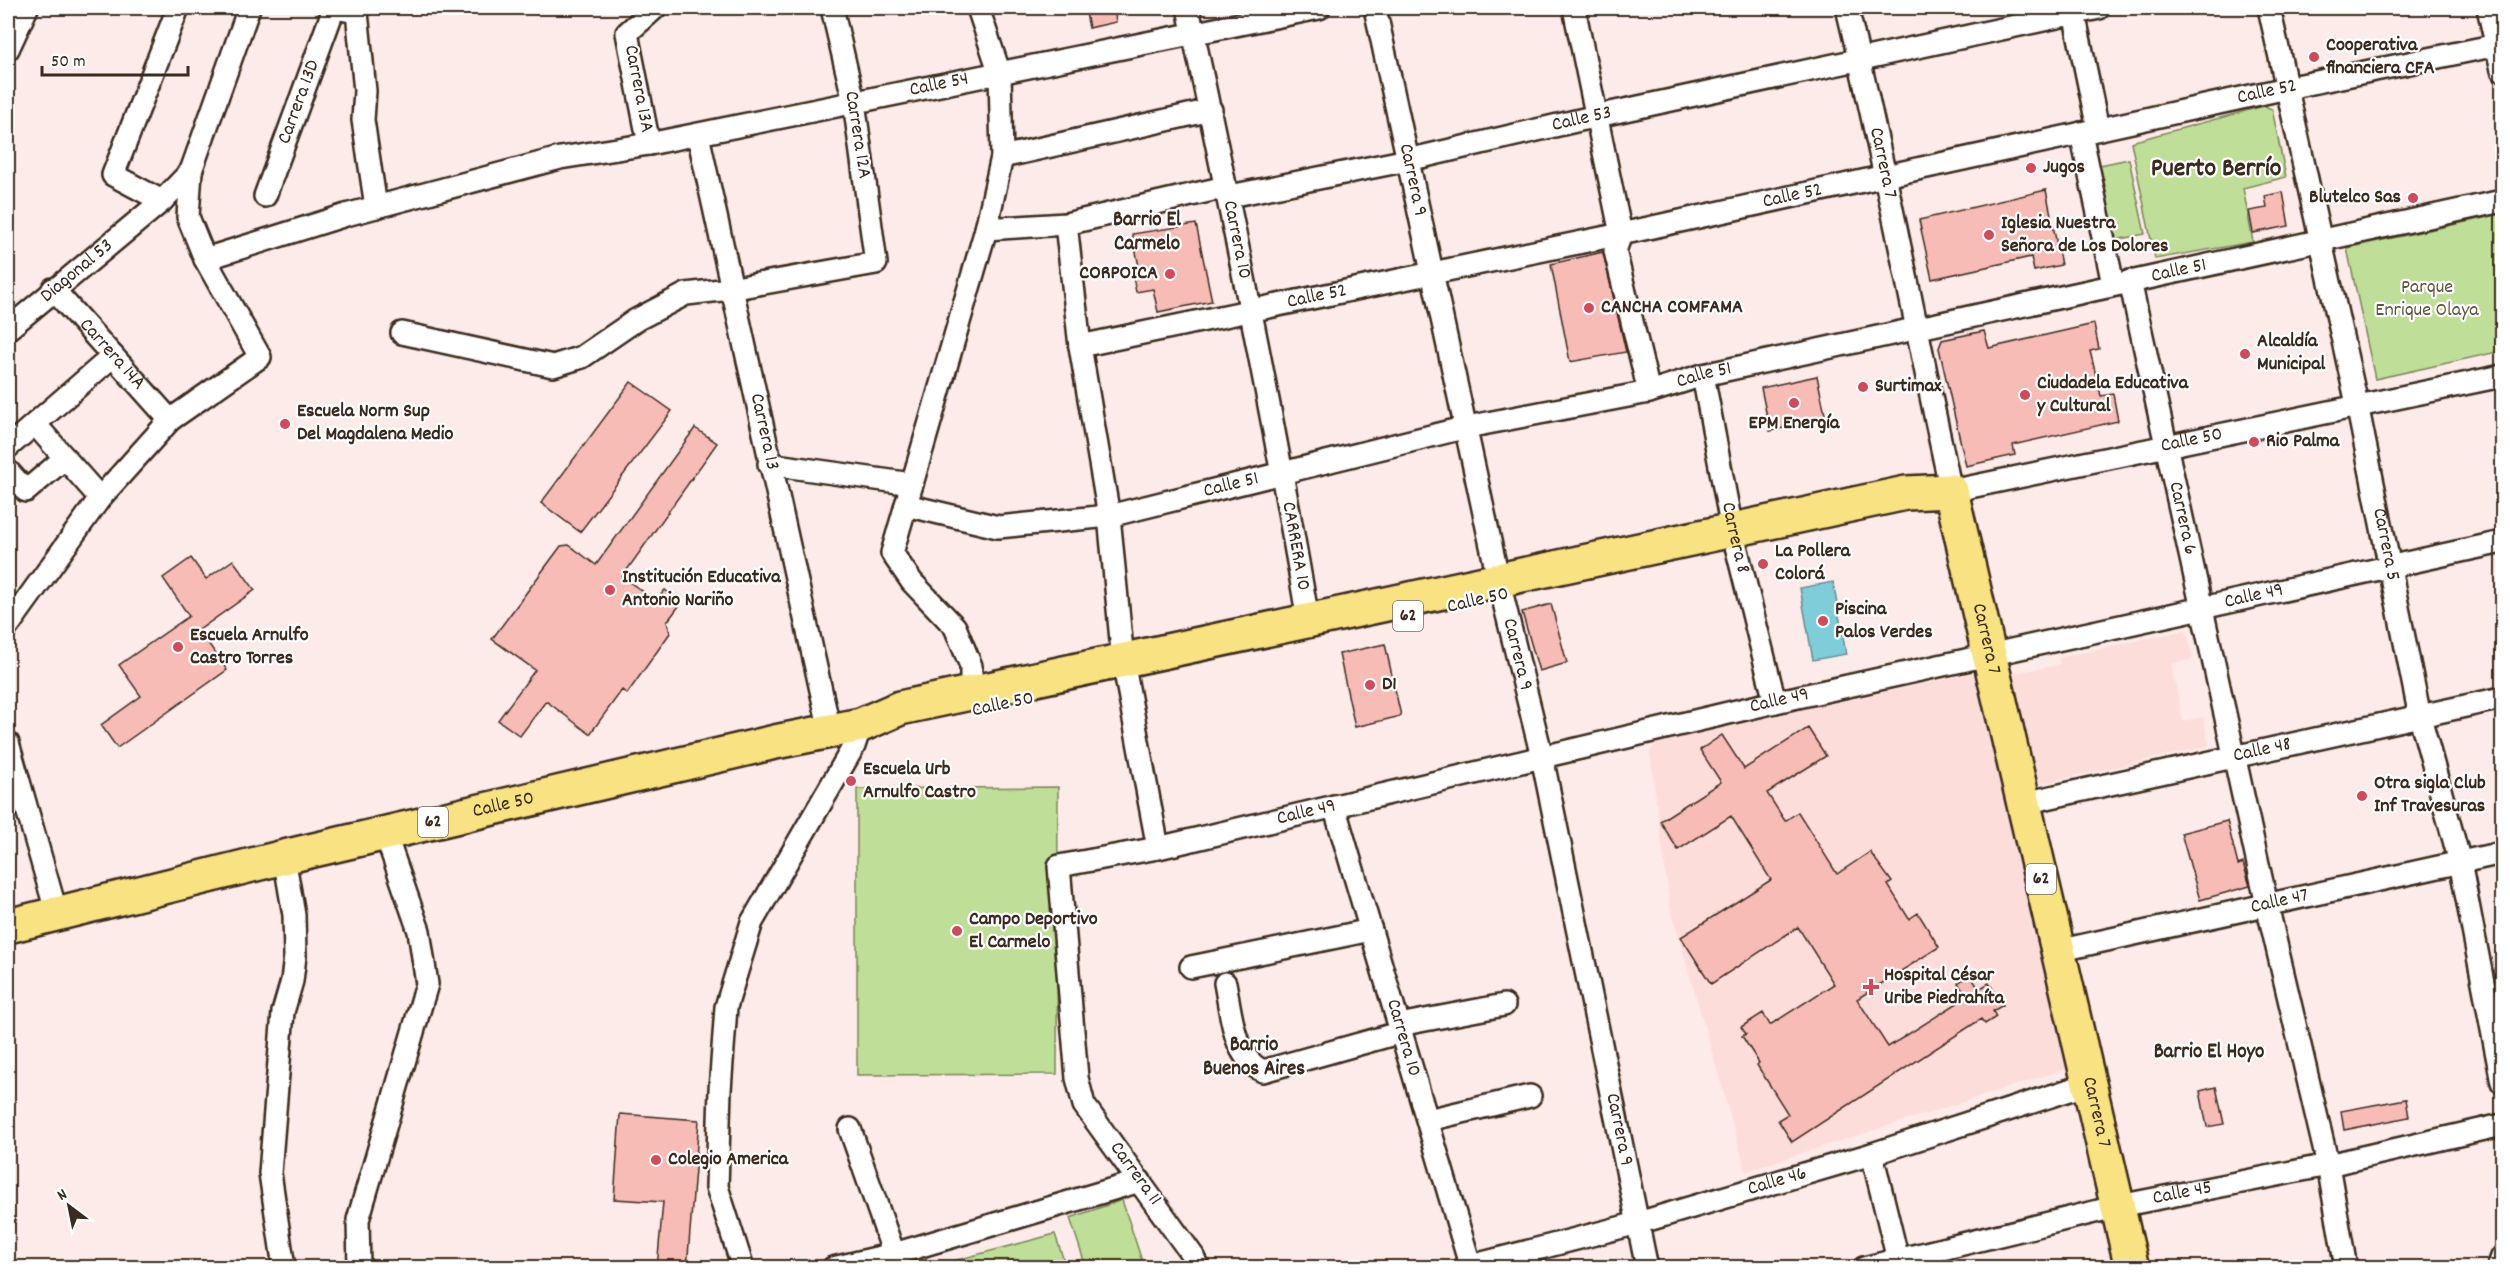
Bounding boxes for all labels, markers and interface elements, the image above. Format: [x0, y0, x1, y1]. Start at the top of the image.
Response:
place label: Cooperativa financiera CFA [2325, 32, 2435, 83]
scale bar [42, 39, 188, 77]
street label: Carrera 13A [616, 43, 660, 135]
text: 50 m [51, 50, 86, 75]
marker: Cooperativa financiera CFA [2307, 50, 2321, 64]
street label: Carrera 13D [271, 56, 328, 148]
street label: Calle 54 [907, 65, 971, 105]
street label: Calle 52 [2235, 72, 2299, 112]
street label: Carrera 12A [836, 89, 878, 181]
street label: Calle 53 [1549, 99, 1614, 140]
street label: Carrera 7 [1861, 125, 1904, 201]
street label: Carrera 9 [1391, 141, 1434, 219]
district label: Puerto Berrío [2151, 151, 2282, 188]
place label: Jugos [2043, 154, 2085, 182]
marker: Jugos [2024, 161, 2038, 175]
street label: Calle 52 [1760, 176, 1825, 217]
place label: Blutelco Sas [2309, 184, 2401, 212]
marker: Blutelco Sas [2406, 191, 2420, 205]
street label: Carrera 10 [1215, 198, 1258, 282]
district label: Barrio El Carmelo [1113, 206, 1182, 260]
place label: Iglesia Nuestra Señora de Los Dolores [2001, 210, 2169, 261]
marker: Iglesia Nuestra Señora de Los Dolores [1982, 228, 1996, 242]
street label: Diagonal 53 [35, 233, 120, 310]
street label: Calle 51 [2149, 252, 2209, 291]
place label: CORPOICA [1079, 260, 1158, 288]
marker: CORPOICA [1163, 267, 1177, 281]
park label: Parque Enrique Olaya [2375, 274, 2479, 325]
street label: Calle 52 [1285, 277, 1349, 317]
place label: CANCHA COMFAMA [1601, 294, 1743, 322]
marker: CANCHA COMFAMA [1582, 301, 1596, 315]
street label: Carrera 14A [72, 313, 151, 397]
place label: Alcaldía Municipal [2257, 328, 2326, 379]
marker: Alcaldía Municipal [2238, 347, 2252, 361]
street label: Calle 51 [1673, 355, 1734, 396]
place label: Ciudadela Educativa y Cultural [2037, 370, 2189, 421]
place label: Surtimax [1875, 373, 1942, 401]
marker: Surtimax [1856, 380, 1870, 394]
marker: Ciudadela Educativa y Cultural [2018, 388, 2032, 402]
street label: Carrera 13 [742, 391, 786, 473]
marker: EPM Energía [1787, 396, 1801, 410]
place label: Escuela Norm Sup Del Magdalena Medio [297, 398, 453, 449]
place label: EPM Energía [1749, 410, 1840, 438]
marker: Escuela Norm Sup Del Magdalena Medio [278, 417, 292, 431]
street label: Calle 50 [2158, 421, 2225, 461]
place label: Rio Palma [2266, 428, 2340, 456]
marker: Rio Palma [2247, 435, 2261, 449]
street label: Calle 51 [1201, 465, 1262, 506]
street label: Carrera 6 [2160, 479, 2204, 558]
street label: CARRERA 10 [1273, 500, 1317, 593]
street label: Carrera 8 [1713, 500, 1756, 577]
street label: Carrera 5 [2364, 506, 2406, 583]
place label: La Pollera Colorá [1775, 538, 1851, 589]
marker: La Pollera Colorá [1756, 557, 1770, 571]
place label: Institución Educativa Antonio Nariño [622, 564, 781, 615]
street label: Calle 49 [2222, 576, 2286, 617]
street label: Calle 50 [1444, 580, 1512, 622]
marker: Institución Educativa Antonio Nariño [603, 583, 617, 597]
place label: Piscina Palos Verdes [1835, 596, 1933, 647]
road number: 62 [1393, 601, 1423, 631]
street label: Carrera 7 [1964, 601, 2007, 677]
marker: Piscina Palos Verdes [1816, 614, 1830, 628]
street label: Carrera 9 [1494, 616, 1539, 694]
place label: Escuela Arnulfo Castro Torres [190, 622, 309, 673]
marker: Escuela Arnulfo Castro Torres [171, 640, 185, 654]
place label: D1 [1382, 671, 1397, 699]
marker: D1 [1363, 678, 1377, 692]
street label: Calle 49 [1747, 681, 1812, 721]
street label: Calle 50 [970, 685, 1036, 725]
street label: Calle 48 [2231, 731, 2294, 771]
place label: Escuela Urb Arnulfo Castro [863, 756, 976, 807]
place label: Otra sigla Club Inf Travesuras [2374, 770, 2486, 821]
marker: Escuela Urb Arnulfo Castro [844, 774, 858, 788]
street label: Calle 50 [470, 785, 537, 826]
marker: Otra sigla Club Inf Travesuras [2355, 789, 2369, 803]
street label: Calle 49 [1274, 792, 1339, 833]
road number: 62 [418, 807, 448, 837]
road number: 62 [2026, 864, 2056, 894]
street label: Calle 47 [2248, 882, 2311, 922]
place label: Campo Deportivo El Carmelo [969, 906, 1098, 957]
marker: Campo Deportivo El Carmelo [950, 924, 964, 938]
place label: Hospital César Uribe Piedrahíta [1884, 962, 2005, 1013]
marker: Hospital César Uribe Piedrahíta [1862, 978, 1880, 996]
street label: Carrera 10 [1378, 996, 1428, 1080]
district label: Barrio Buenos Aires [1203, 1031, 1305, 1085]
district label: Barrio El Hoyo [2154, 1038, 2264, 1068]
street label: Carrera 7 [2074, 1074, 2118, 1151]
street label: Carrera 9 [1597, 1091, 1640, 1169]
street label: Carrera 11 [1102, 1136, 1168, 1212]
place label: Colegio America [668, 1146, 789, 1174]
marker: Colegio America [649, 1153, 663, 1167]
street label: Calle 46 [1744, 1160, 1810, 1204]
street label: Calle 45 [2150, 1174, 2214, 1213]
north arrow [39, 1176, 99, 1236]
text: N [53, 1184, 72, 1207]

